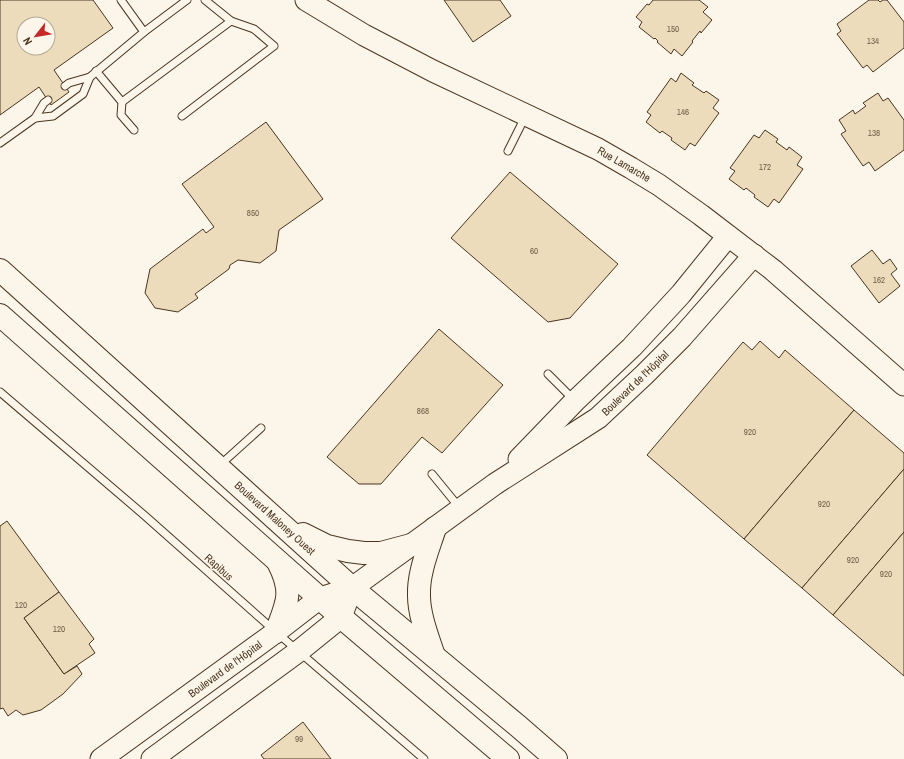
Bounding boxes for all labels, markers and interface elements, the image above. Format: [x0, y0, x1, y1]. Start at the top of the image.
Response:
north arrow [16, 16, 56, 56]
house number: 150 [667, 23, 679, 35]
text: N [20, 35, 35, 48]
house number: 134 [867, 35, 879, 47]
house number: 146 [677, 106, 689, 118]
house number: 138 [868, 127, 880, 139]
street label: Rue Lamarche [595, 143, 653, 185]
house number: 172 [759, 161, 771, 173]
house number: 850 [247, 207, 259, 219]
house number: 60 [530, 245, 538, 257]
house number: 162 [873, 274, 885, 286]
street label: Boulevard de l'Hôpital [598, 347, 672, 419]
house number: 868 [417, 405, 429, 417]
house number: 920 [744, 426, 756, 438]
street label: Boulevard Maloney Ouest [232, 478, 319, 558]
house number: 920 [818, 498, 830, 510]
street label: Rapibus [202, 551, 237, 584]
house number: 920 [847, 554, 859, 566]
house number: 920 [880, 568, 892, 580]
house number: 120 [15, 599, 27, 611]
house number: 120 [53, 623, 65, 635]
street label: Boulevard de l'Hôpital [185, 637, 265, 701]
house number: 99 [295, 733, 303, 745]

